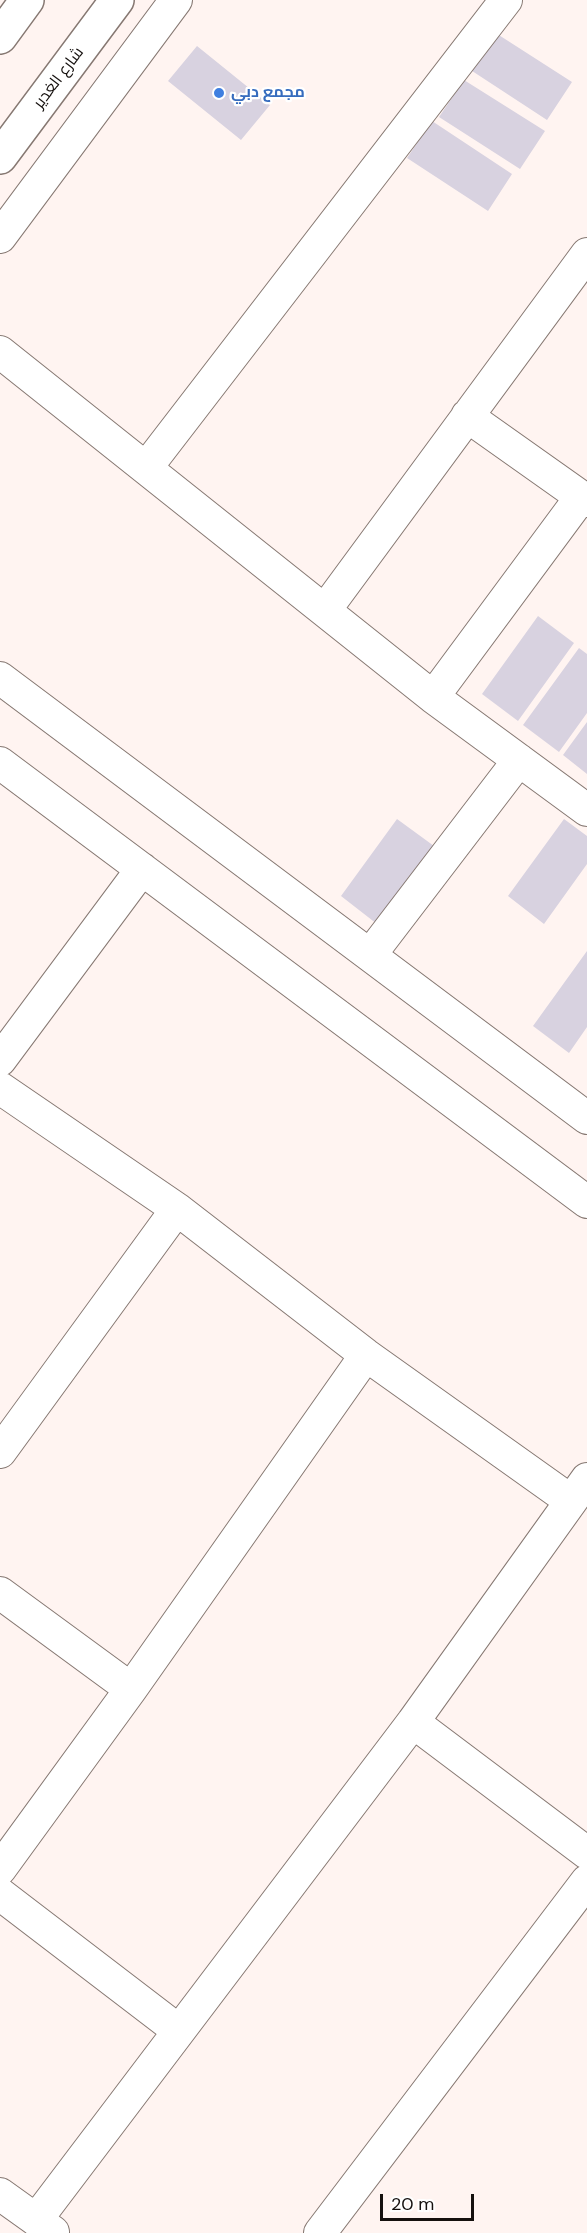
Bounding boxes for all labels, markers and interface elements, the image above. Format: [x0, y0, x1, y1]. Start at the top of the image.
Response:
street label: شارع الغدير [30, 44, 88, 112]
place label: مجمع دبي [231, 83, 305, 103]
marker: مجمع دبي [212, 86, 226, 100]
scale bar [383, 2182, 478, 2220]
text: 20 m [391, 2192, 434, 2216]

